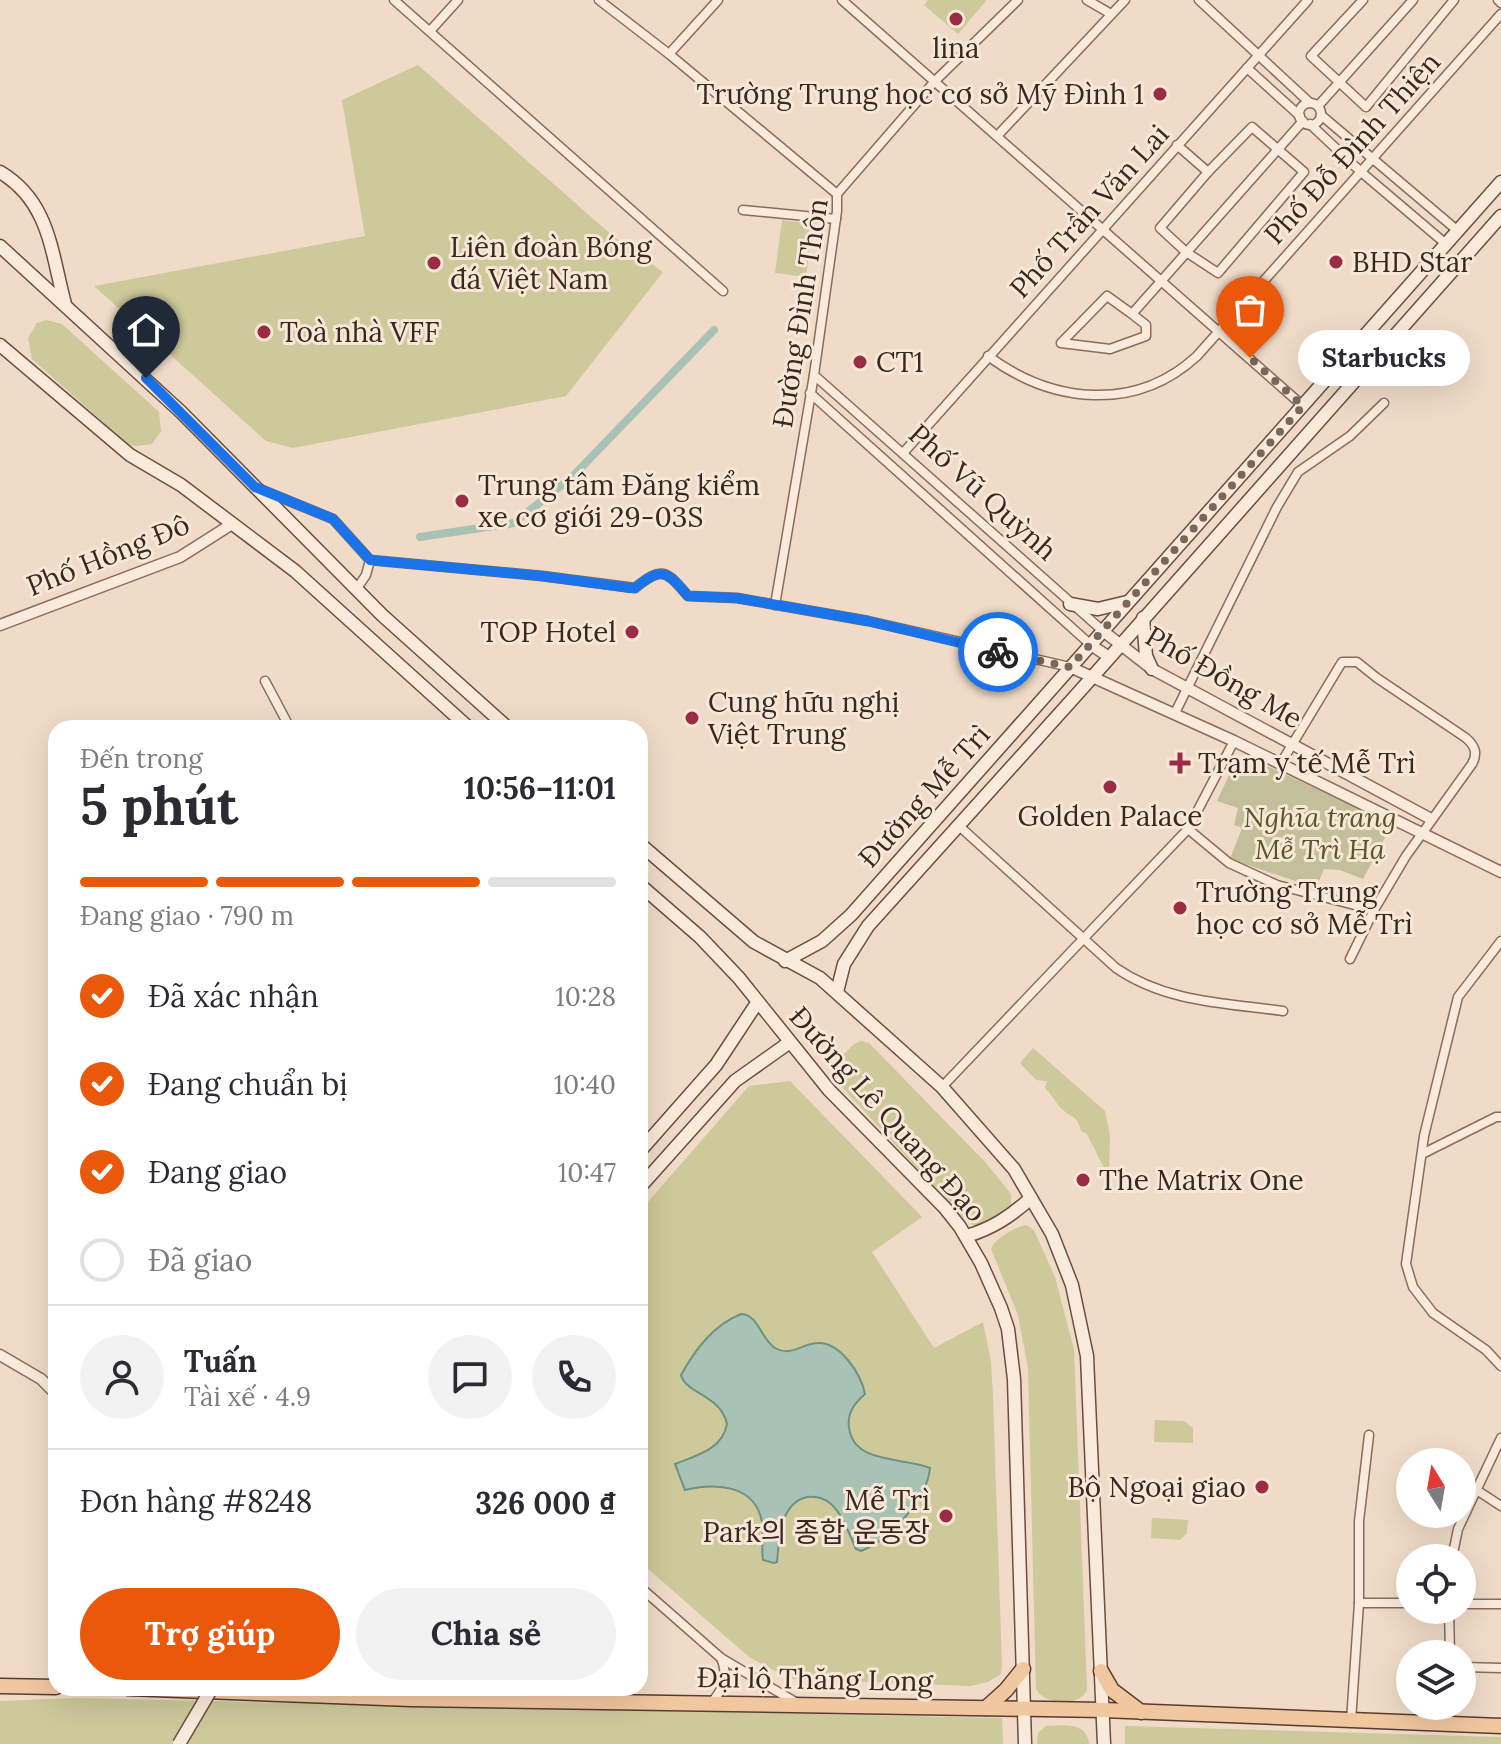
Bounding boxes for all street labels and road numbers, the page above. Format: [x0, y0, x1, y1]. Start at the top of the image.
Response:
street label: Phố Đỗ Đình Thiện [1256, 44, 1448, 252]
street label: Phố Trần Văn Lai [1002, 117, 1176, 305]
street label: Đường Đình Thôn [764, 196, 836, 430]
street label: Phố Vũ Quỳnh [901, 416, 1065, 568]
street label: Phố Hồng Đô [21, 506, 195, 604]
street label: Phố Đồng Me [1139, 618, 1309, 736]
street label: Đường Mễ Trì [851, 717, 997, 875]
street label: Đường Lê Quang Đạo [782, 999, 994, 1229]
street label: Đại lộ Thăng Long [697, 1659, 934, 1699]

